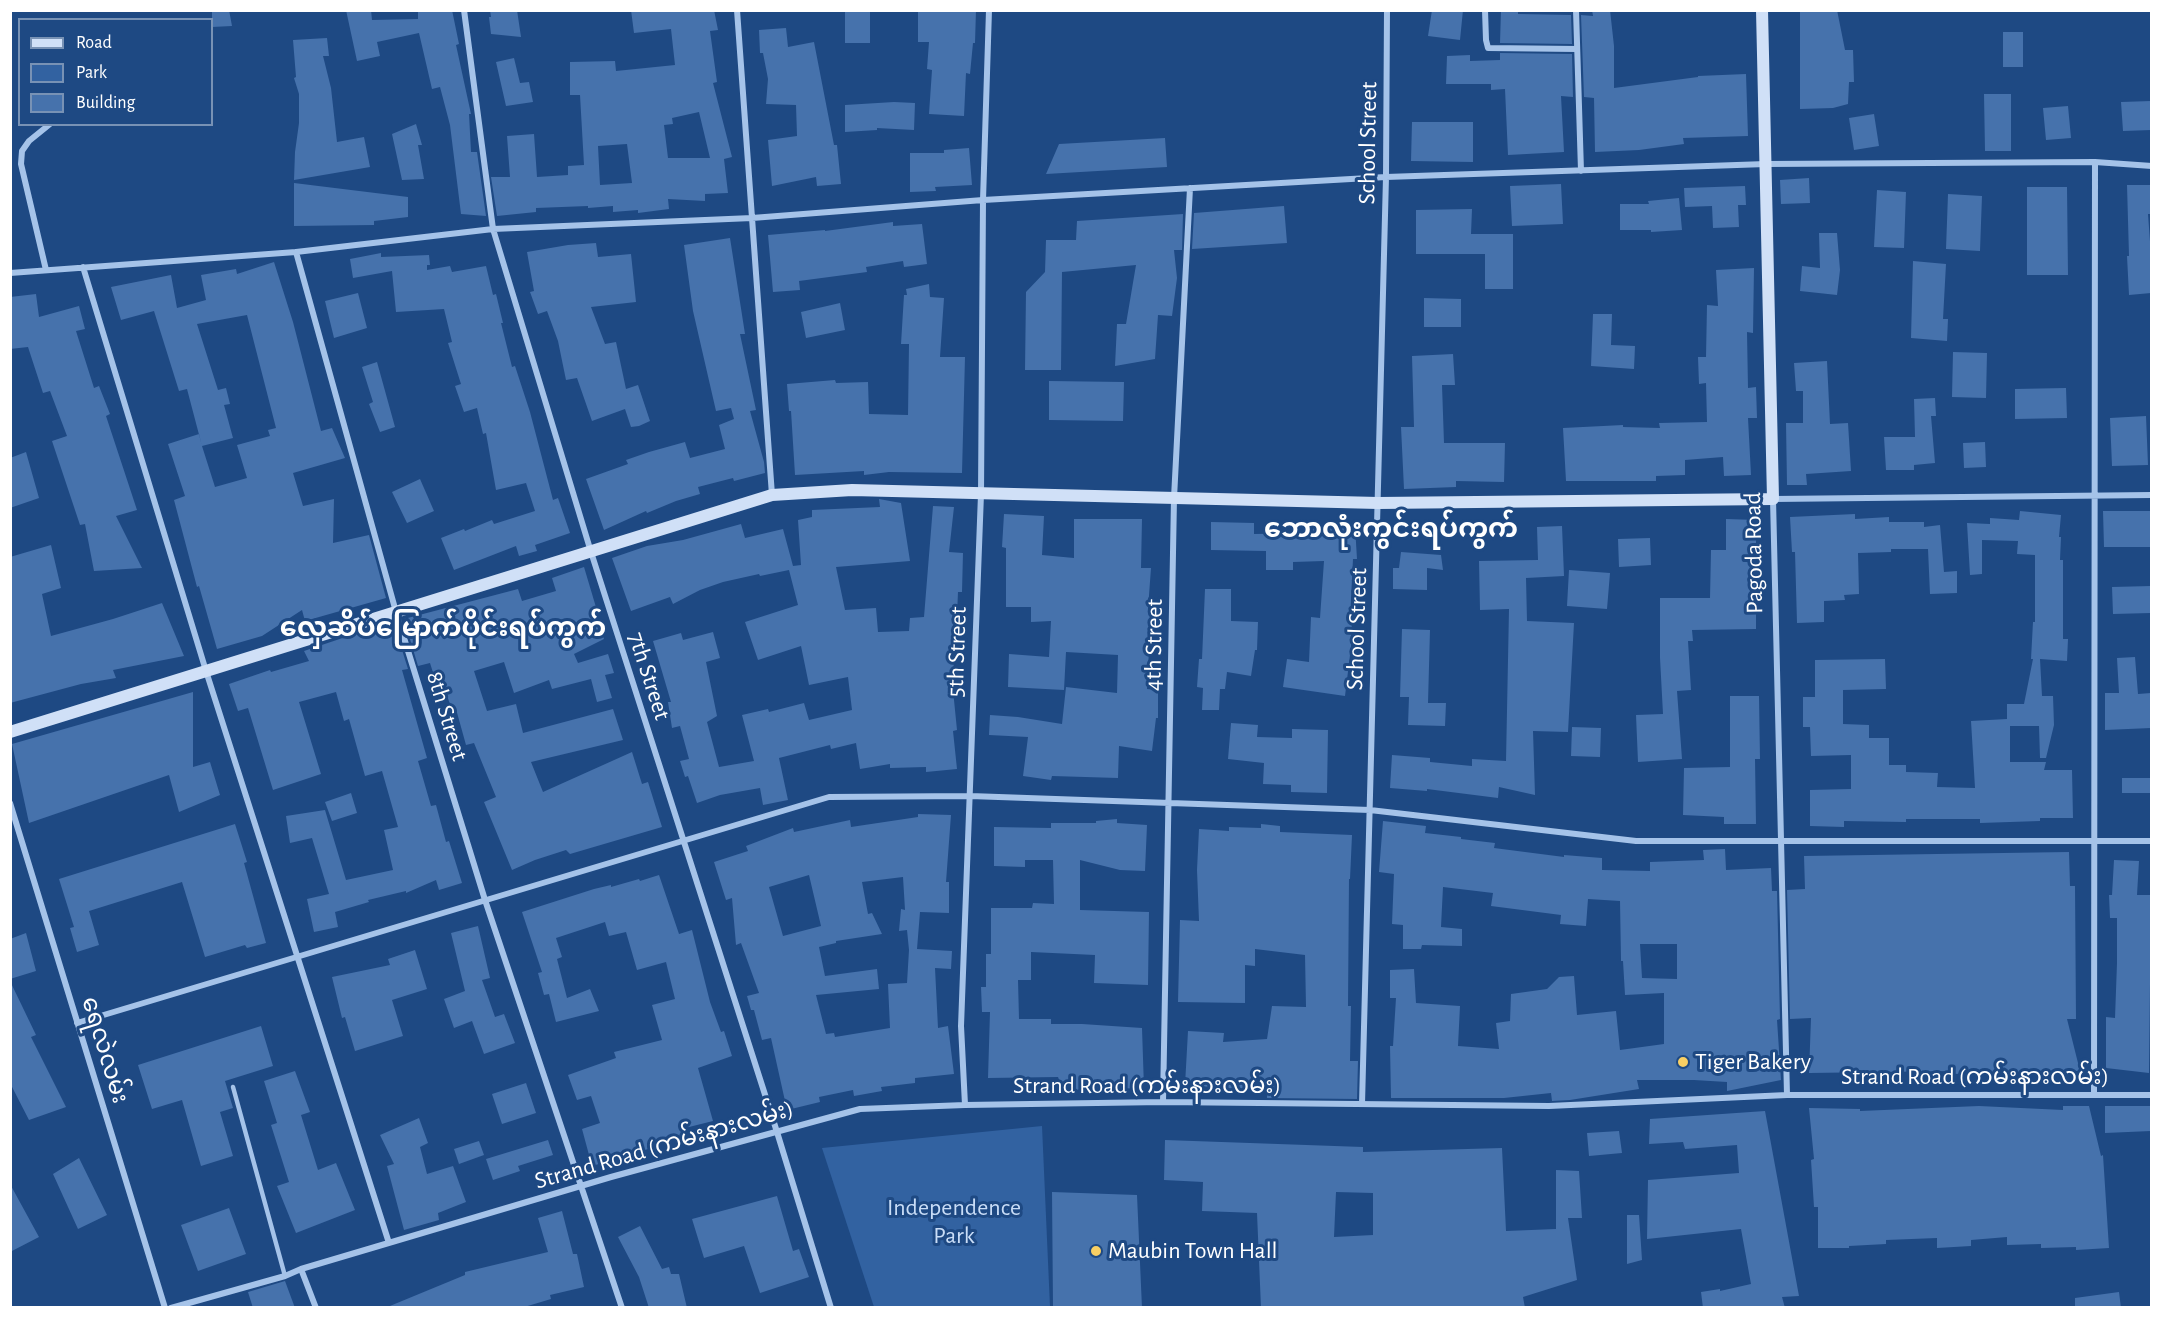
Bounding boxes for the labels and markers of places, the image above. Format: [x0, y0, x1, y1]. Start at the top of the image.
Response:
place label: Tiger Bakery [1695, 1048, 1811, 1076]
marker: Tiger Bakery [1676, 1055, 1690, 1069]
place label: Maubin Town Hall [1108, 1237, 1278, 1265]
marker: Maubin Town Hall [1089, 1244, 1103, 1258]

